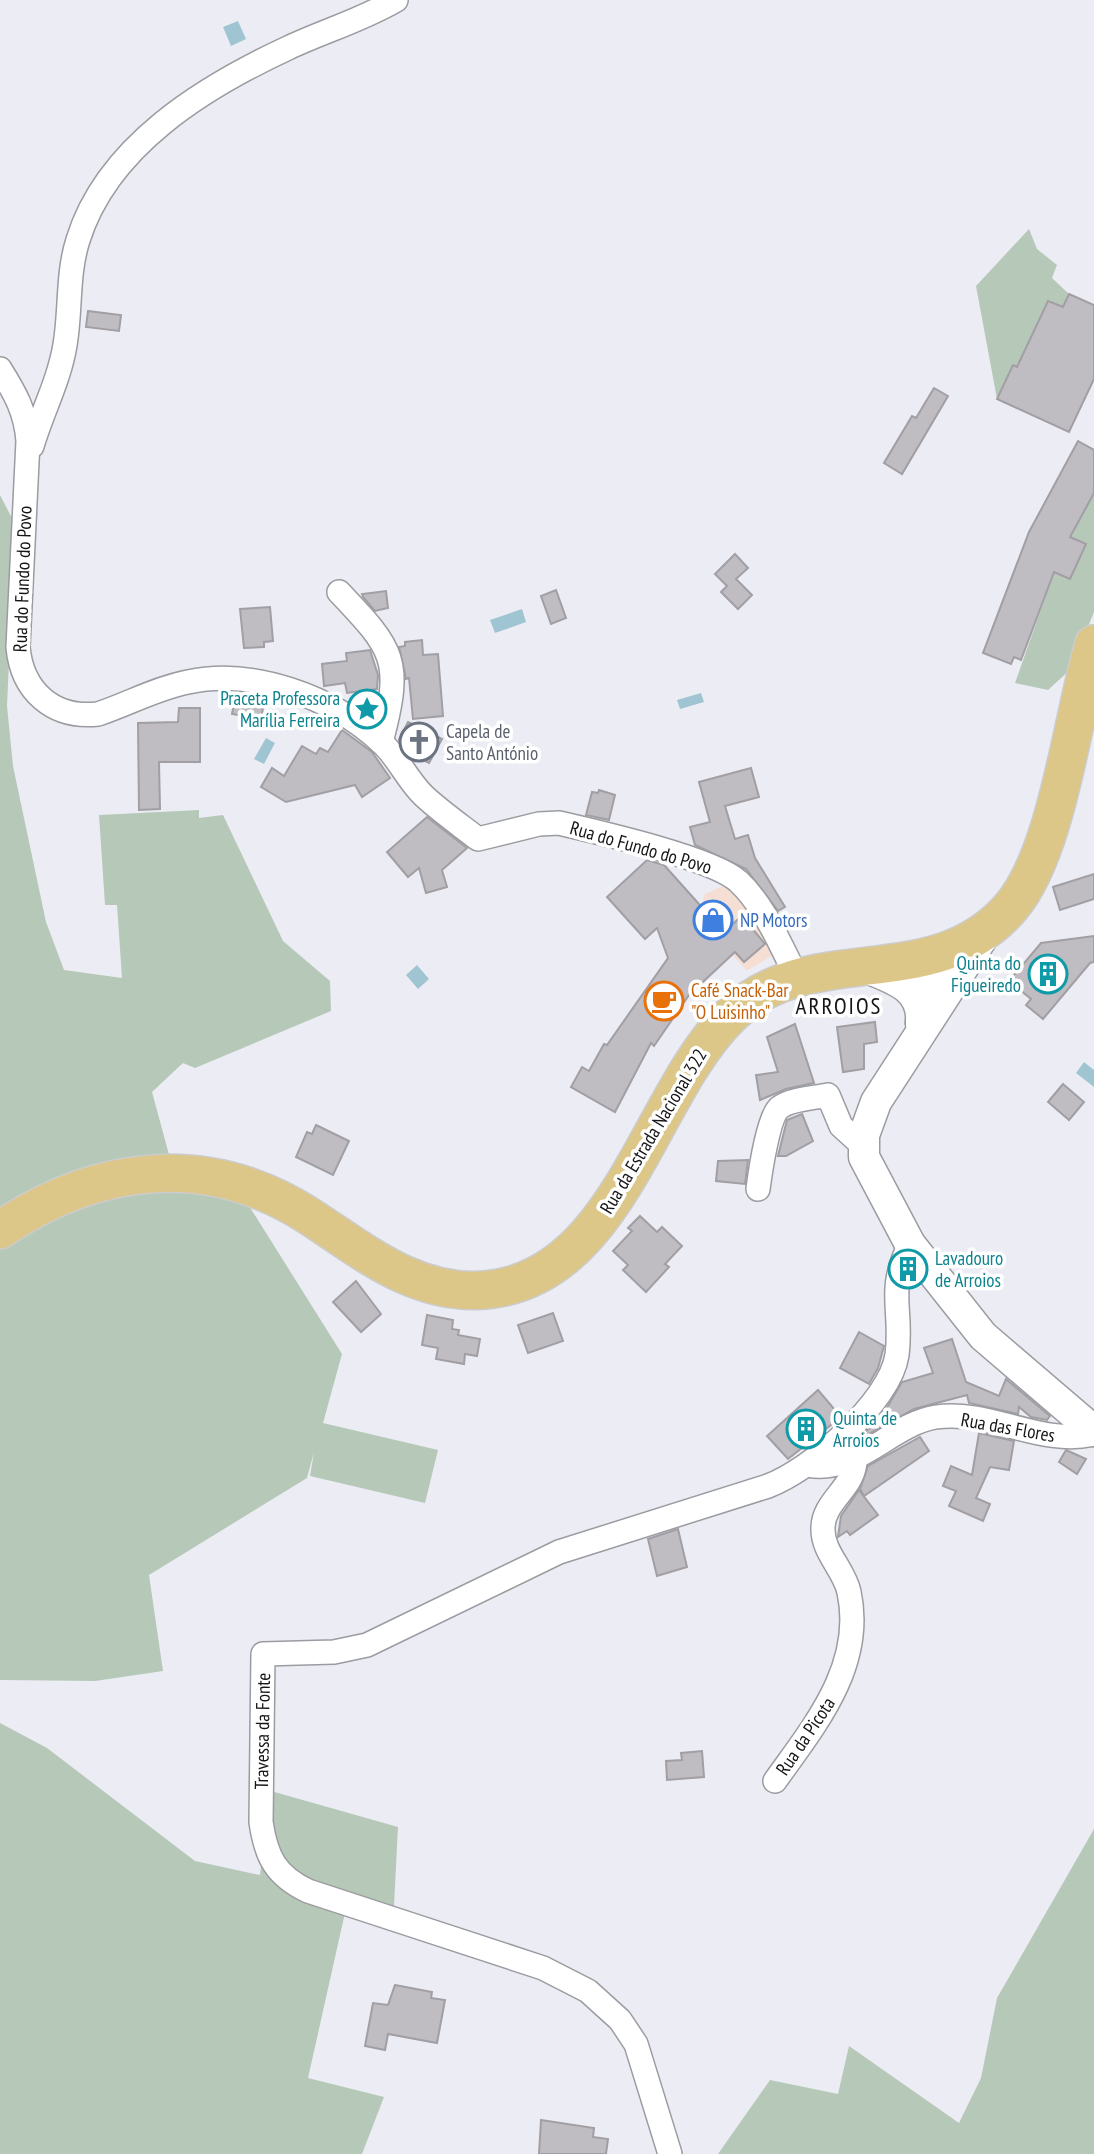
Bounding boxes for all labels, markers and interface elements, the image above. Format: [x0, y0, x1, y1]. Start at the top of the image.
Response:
street label: Rua do Fundo do Povo [7, 505, 37, 653]
place label: Praceta Professora Marília Ferreira [220, 686, 340, 732]
place icon: Praceta Professora Marília Ferreira [346, 688, 388, 730]
place label: Capela de Santo António [446, 719, 538, 765]
church icon: Capela de Santo António [398, 721, 440, 763]
street label: Rua do Fundo do Povo [567, 815, 715, 879]
shop icon: NP Motors [692, 899, 734, 941]
place label: NP Motors [740, 908, 807, 932]
place label: Quinta do Figueiredo [951, 951, 1021, 997]
building icon: Quinta do Figueiredo [1027, 953, 1069, 995]
place label: Café Snack-Bar "O Luisinho" [691, 978, 789, 1024]
cafe icon: Café Snack-Bar "O Luisinho" [643, 980, 685, 1022]
district label: ARROIOS [796, 991, 882, 1020]
street label: Rua da Estrada Nacional 322 [594, 1044, 712, 1218]
place label: Lavadouro de Arroios [935, 1246, 1003, 1292]
building icon: Lavadouro de Arroios [887, 1248, 929, 1290]
place label: Quinta de Arroios [833, 1406, 897, 1452]
street label: Rua das Flores [959, 1407, 1057, 1447]
building icon: Quinta de Arroios [785, 1408, 827, 1450]
street label: Travessa da Fonte [249, 1672, 275, 1789]
street label: Rua da Picota [770, 1692, 840, 1780]

